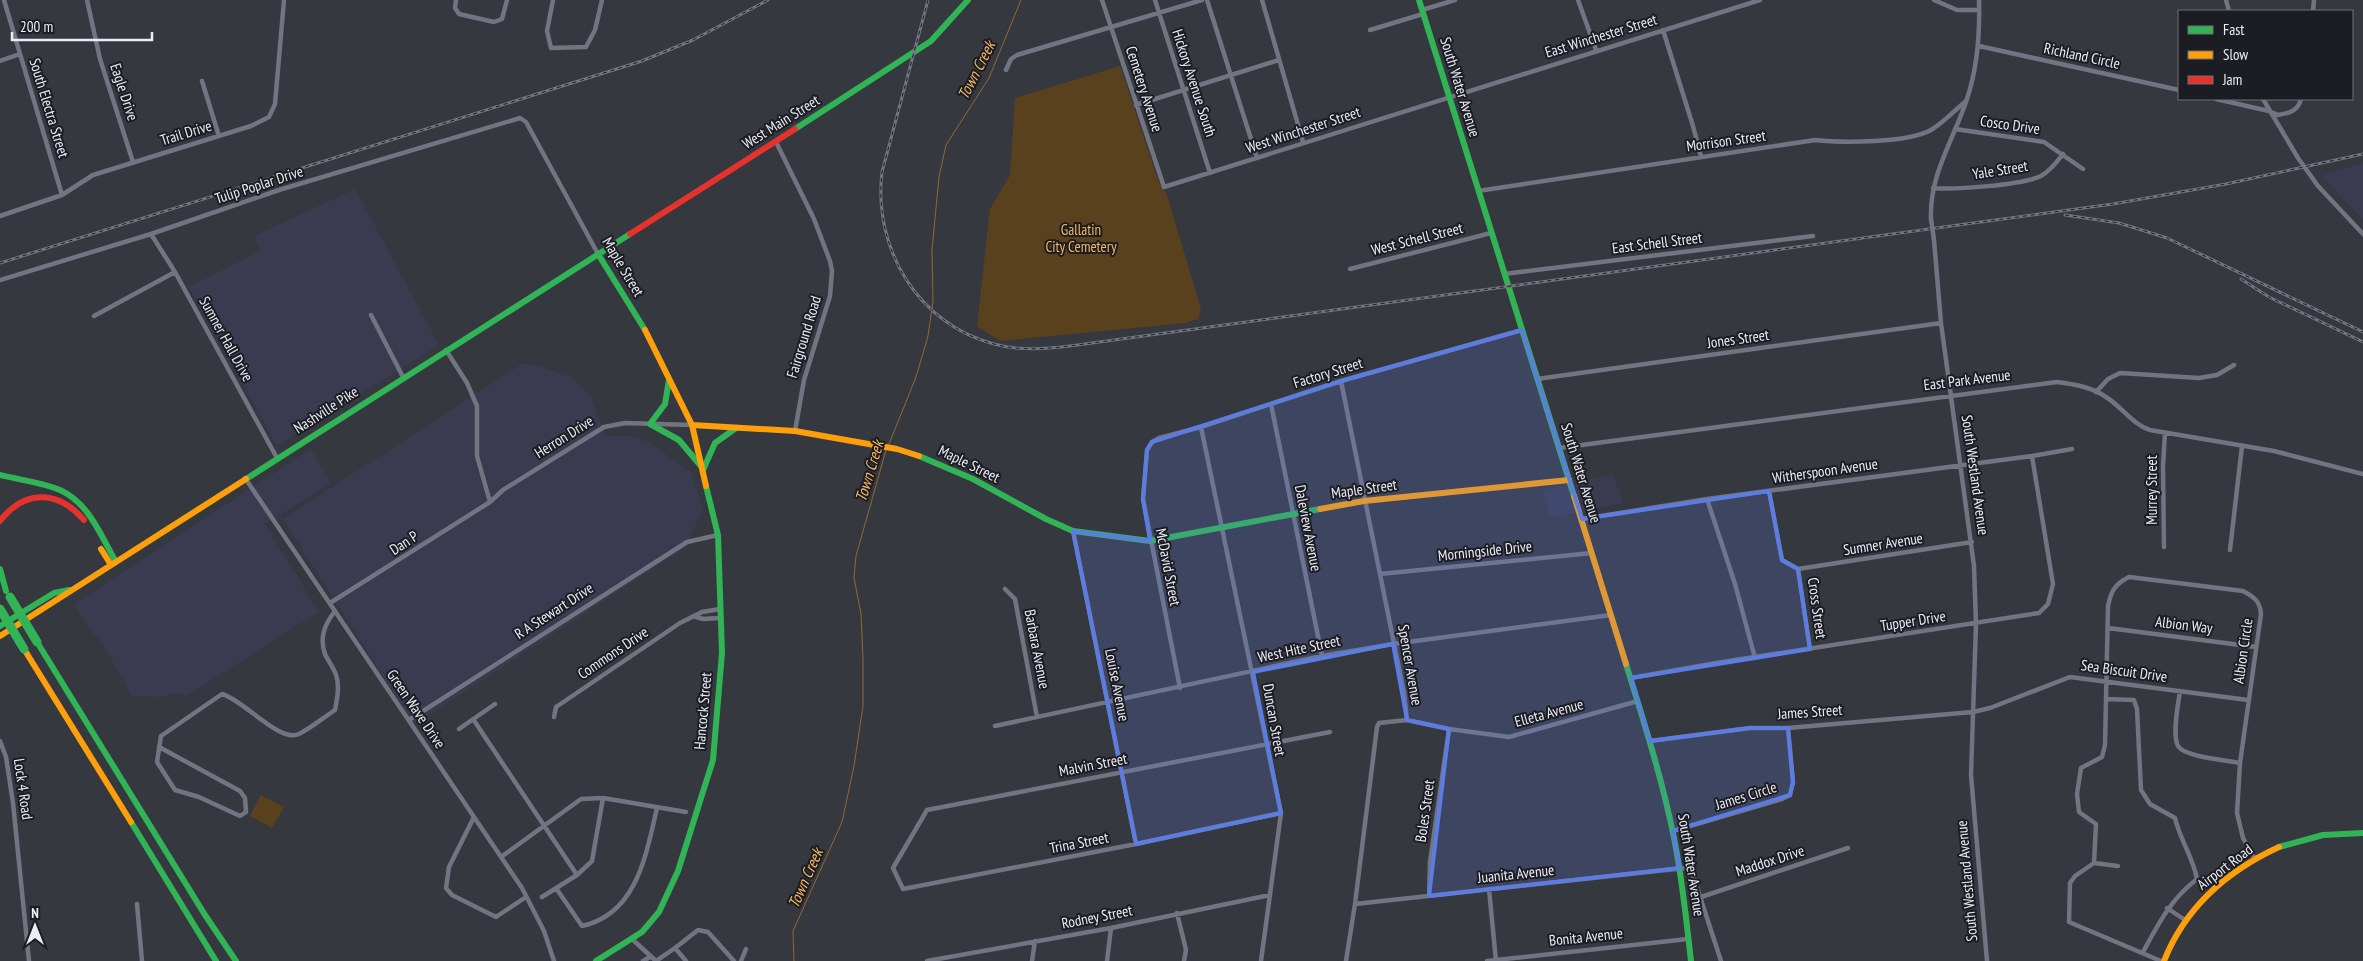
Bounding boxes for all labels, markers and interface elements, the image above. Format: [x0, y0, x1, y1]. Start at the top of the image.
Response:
street label: East Winchester Street [1542, 9, 1659, 62]
scale bar [12, 10, 152, 42]
legend [2178, 10, 2353, 100]
text: 200 m [20, 17, 53, 36]
text: Fast [2223, 20, 2244, 39]
street label: Hickory Avenue South [1168, 27, 1221, 139]
street label: South Water Avenue [1436, 35, 1485, 139]
water label: Town Creek [953, 36, 1000, 103]
street label: Richland Circle [2042, 38, 2122, 73]
street label: Cemetery Avenue [1122, 44, 1167, 134]
text: Slow [2223, 45, 2248, 64]
street label: South Electra Street [25, 56, 74, 160]
street label: Eagle Drive [106, 61, 143, 123]
text: Jam [2222, 70, 2242, 89]
street label: West Main Street [738, 90, 823, 153]
street label: West Winchester Street [1243, 102, 1363, 157]
street label: Cosco Drive [1979, 111, 2041, 138]
street label: Trail Drive [158, 116, 214, 149]
street label: Morrison Street [1685, 126, 1767, 155]
street label: Yale Street [1971, 156, 2029, 183]
street label: Tulip Poplar Drive [212, 161, 305, 208]
street label: West Schell Street [1369, 218, 1465, 259]
park label: Gallatin City Cemetery [1045, 220, 1117, 256]
street label: East Schell Street [1611, 228, 1703, 257]
street label: Maple Street [598, 234, 649, 300]
street label: Sumner Hall Drive [195, 293, 258, 385]
street label: Fairground Road [782, 293, 825, 380]
street label: Jones Street [1705, 325, 1770, 352]
street label: Factory Street [1291, 353, 1365, 392]
street label: East Park Avenue [1922, 365, 2011, 394]
street label: Nashville Pike [290, 382, 362, 437]
street label: Herron Drive [531, 411, 597, 462]
street label: South Westland Avenue [1958, 414, 1993, 536]
street label: South Water Avenue [1557, 421, 1606, 525]
water label: Town Creek [850, 436, 888, 504]
street label: Maple Street [935, 441, 1003, 487]
street label: Witherspoon Avenue [1771, 454, 1879, 487]
street label: Murrey Street [2142, 455, 2161, 525]
street label: Maple Street [1330, 475, 1398, 503]
street label: Daleview Avenue [1291, 483, 1326, 573]
street label: Dan P [386, 526, 422, 559]
street label: McDavid Street [1152, 527, 1185, 607]
street label: Sumner Avenue [1842, 528, 1924, 559]
street label: Morningside Drive [1437, 536, 1533, 565]
street label: Cross Street [1804, 576, 1831, 640]
street label: R A Stewart Drive [511, 578, 597, 643]
street label: Tupper Drive [1879, 606, 1947, 635]
street label: Barbara Avenue [1020, 608, 1054, 690]
street label: Albion Way [2154, 612, 2214, 637]
street label: Albion Circle [2229, 617, 2256, 685]
street label: Commons Drive [574, 622, 652, 683]
street label: Spencer Avenue [1394, 623, 1427, 707]
street label: West Hite Street [1256, 631, 1342, 667]
street label: Louise Avenue [1101, 647, 1134, 723]
street label: Sea Biscuit Drive [2080, 655, 2168, 686]
street label: Green Wave Drive [383, 666, 450, 752]
street label: Hancock Street [690, 672, 715, 750]
street label: Duncan Street [1259, 682, 1290, 758]
street label: Elleta Avenue [1512, 694, 1585, 731]
street label: James Street [1776, 700, 1843, 723]
street label: Malvin Street [1057, 749, 1129, 780]
street label: Lock 4 Road [10, 757, 37, 821]
street label: James Circle [1712, 777, 1779, 814]
street label: Boles Street [1411, 779, 1438, 843]
street label: South Water Avenue [1674, 812, 1709, 918]
street label: South Westland Avenue [1952, 820, 1981, 942]
street label: Trina Street [1048, 827, 1110, 858]
street label: Airport Road [2193, 840, 2256, 894]
street label: Maddox Drive [1733, 841, 1807, 881]
water label: Town Creek [783, 844, 828, 911]
street label: Juanita Avenue [1476, 860, 1555, 887]
street label: Rodney Street [1060, 900, 1134, 933]
north arrow [10, 901, 60, 951]
text: N [31, 904, 39, 922]
street label: Bonita Avenue [1548, 923, 1624, 950]

